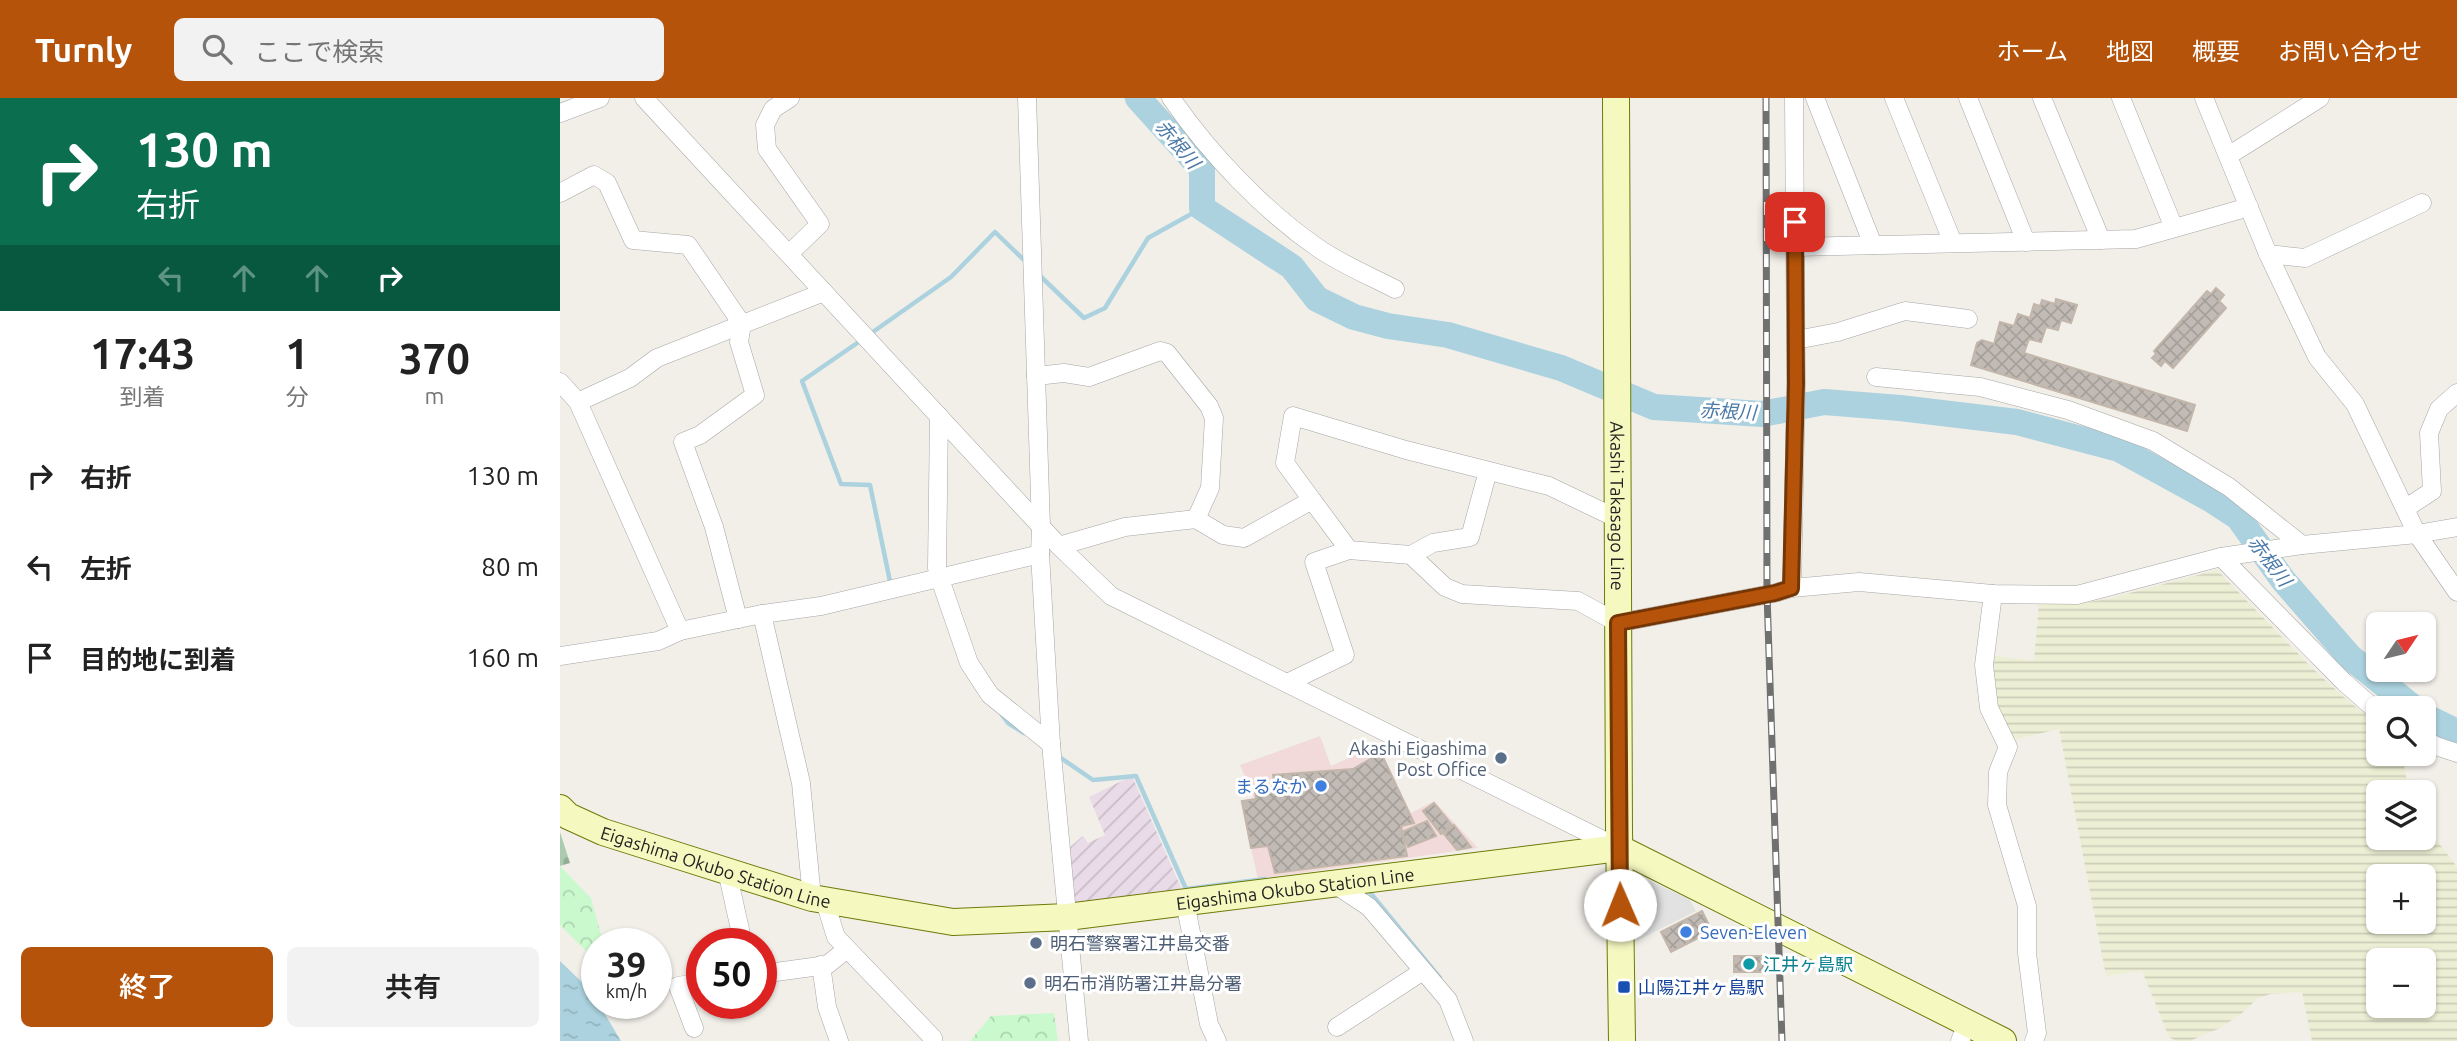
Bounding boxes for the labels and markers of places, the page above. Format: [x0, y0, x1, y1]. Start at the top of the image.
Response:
pin [1765, 192, 1825, 252]
place label: Akashi Eigashima Post Office [1349, 738, 1487, 779]
marker: Akashi Eigashima Post Office [1493, 750, 1509, 766]
place label: まるなか [1235, 776, 1307, 796]
marker: まるなか [1313, 778, 1329, 794]
place label: Seven-Eleven [1700, 922, 1807, 942]
marker: Seven-Eleven [1678, 924, 1694, 940]
place label: 明石警察署江井島交番 [1050, 933, 1230, 953]
marker: 明石警察署江井島交番 [1028, 935, 1044, 951]
place label: 江井ヶ島駅 [1763, 954, 1853, 974]
marker: 江井ヶ島駅 [1741, 956, 1757, 972]
place label: 明石市消防署江井島分署 [1044, 973, 1242, 993]
marker: 明石市消防署江井島分署 [1022, 975, 1038, 991]
place label: 山陽江井ヶ島駅 [1638, 977, 1764, 997]
marker: 山陽江井ヶ島駅 [1616, 979, 1632, 995]

